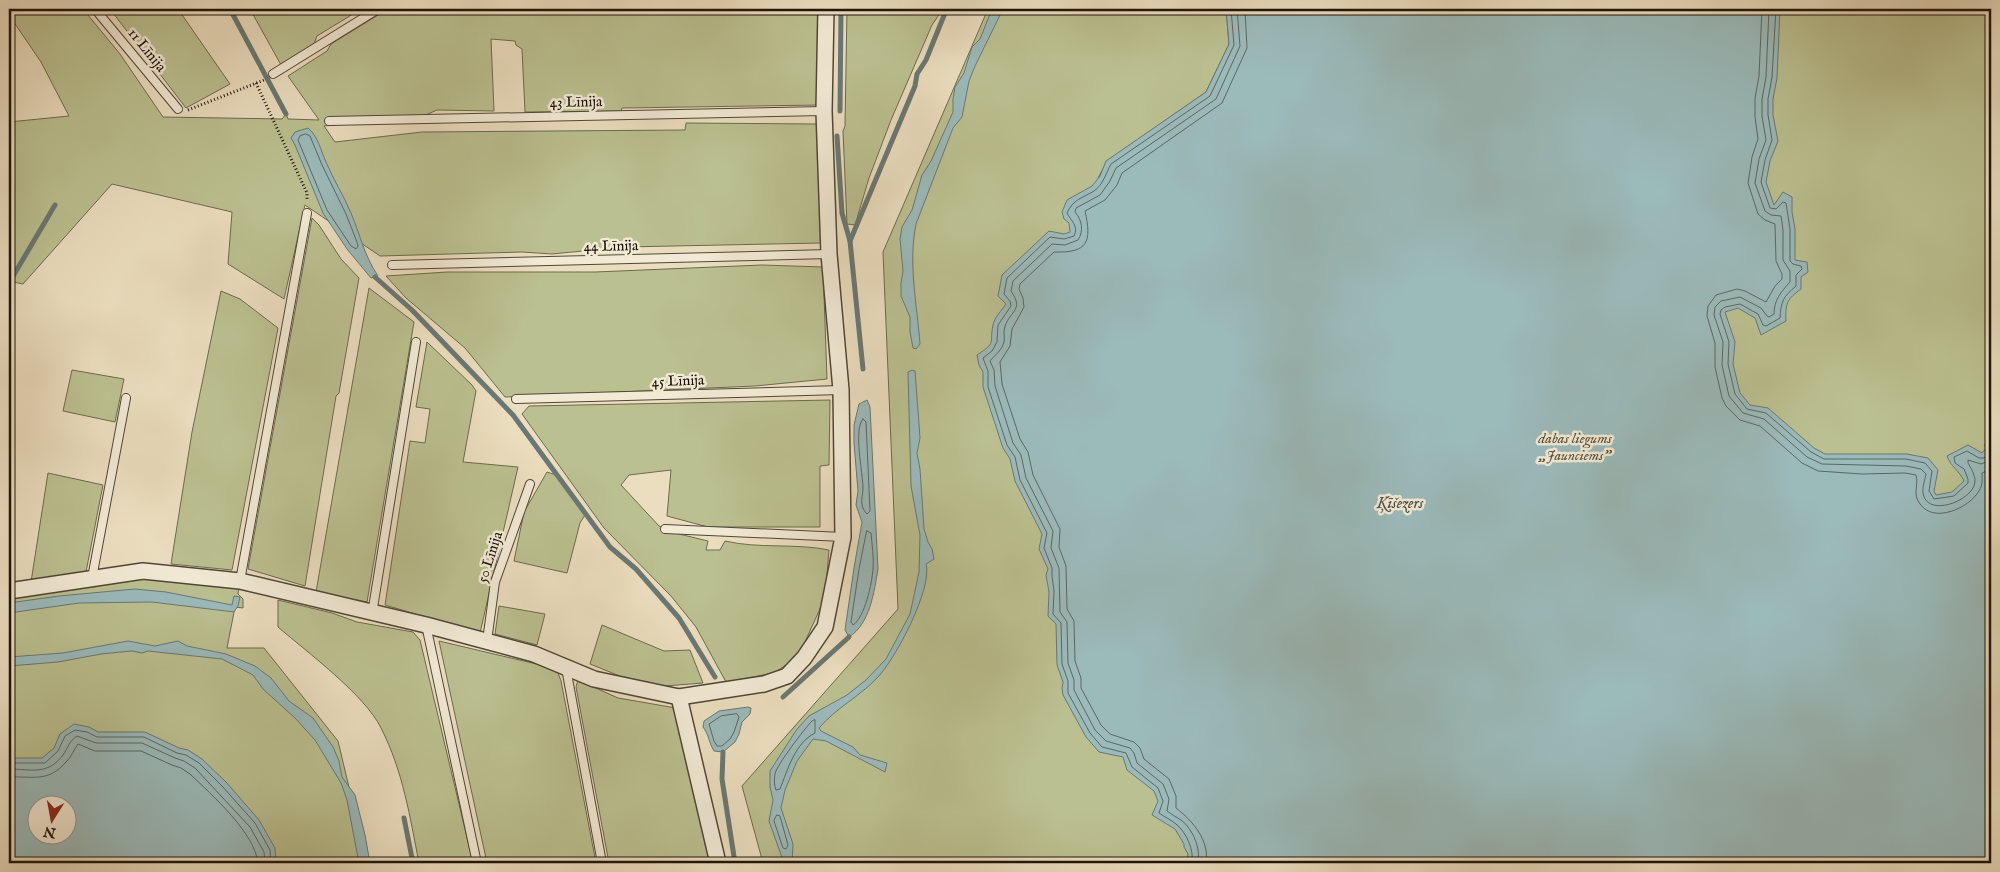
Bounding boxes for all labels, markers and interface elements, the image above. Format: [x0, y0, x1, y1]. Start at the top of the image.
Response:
street label: 11 Līnija [124, 24, 171, 76]
street label: 43 Līnija [549, 92, 603, 112]
street label: 44 Līnija [584, 236, 639, 256]
street label: 45 Līnija [651, 371, 705, 391]
park label: dabas liegums „Jaunciems” [1537, 429, 1612, 465]
water label: Ķīšezers [1376, 494, 1424, 514]
street label: 50 Līnija [473, 529, 507, 585]
north arrow [28, 794, 78, 844]
text: N [42, 822, 58, 842]

